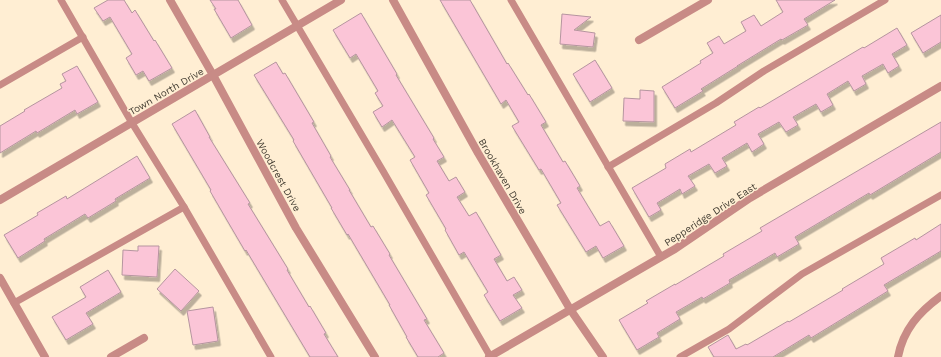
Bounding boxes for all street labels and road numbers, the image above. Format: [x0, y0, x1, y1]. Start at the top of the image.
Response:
street label: Town North Drive [127, 65, 206, 117]
street label: Woodcrest Drive [254, 137, 303, 213]
street label: Brookhaven Drive [476, 137, 529, 216]
street label: Pepperidge Drive East [662, 180, 759, 248]

